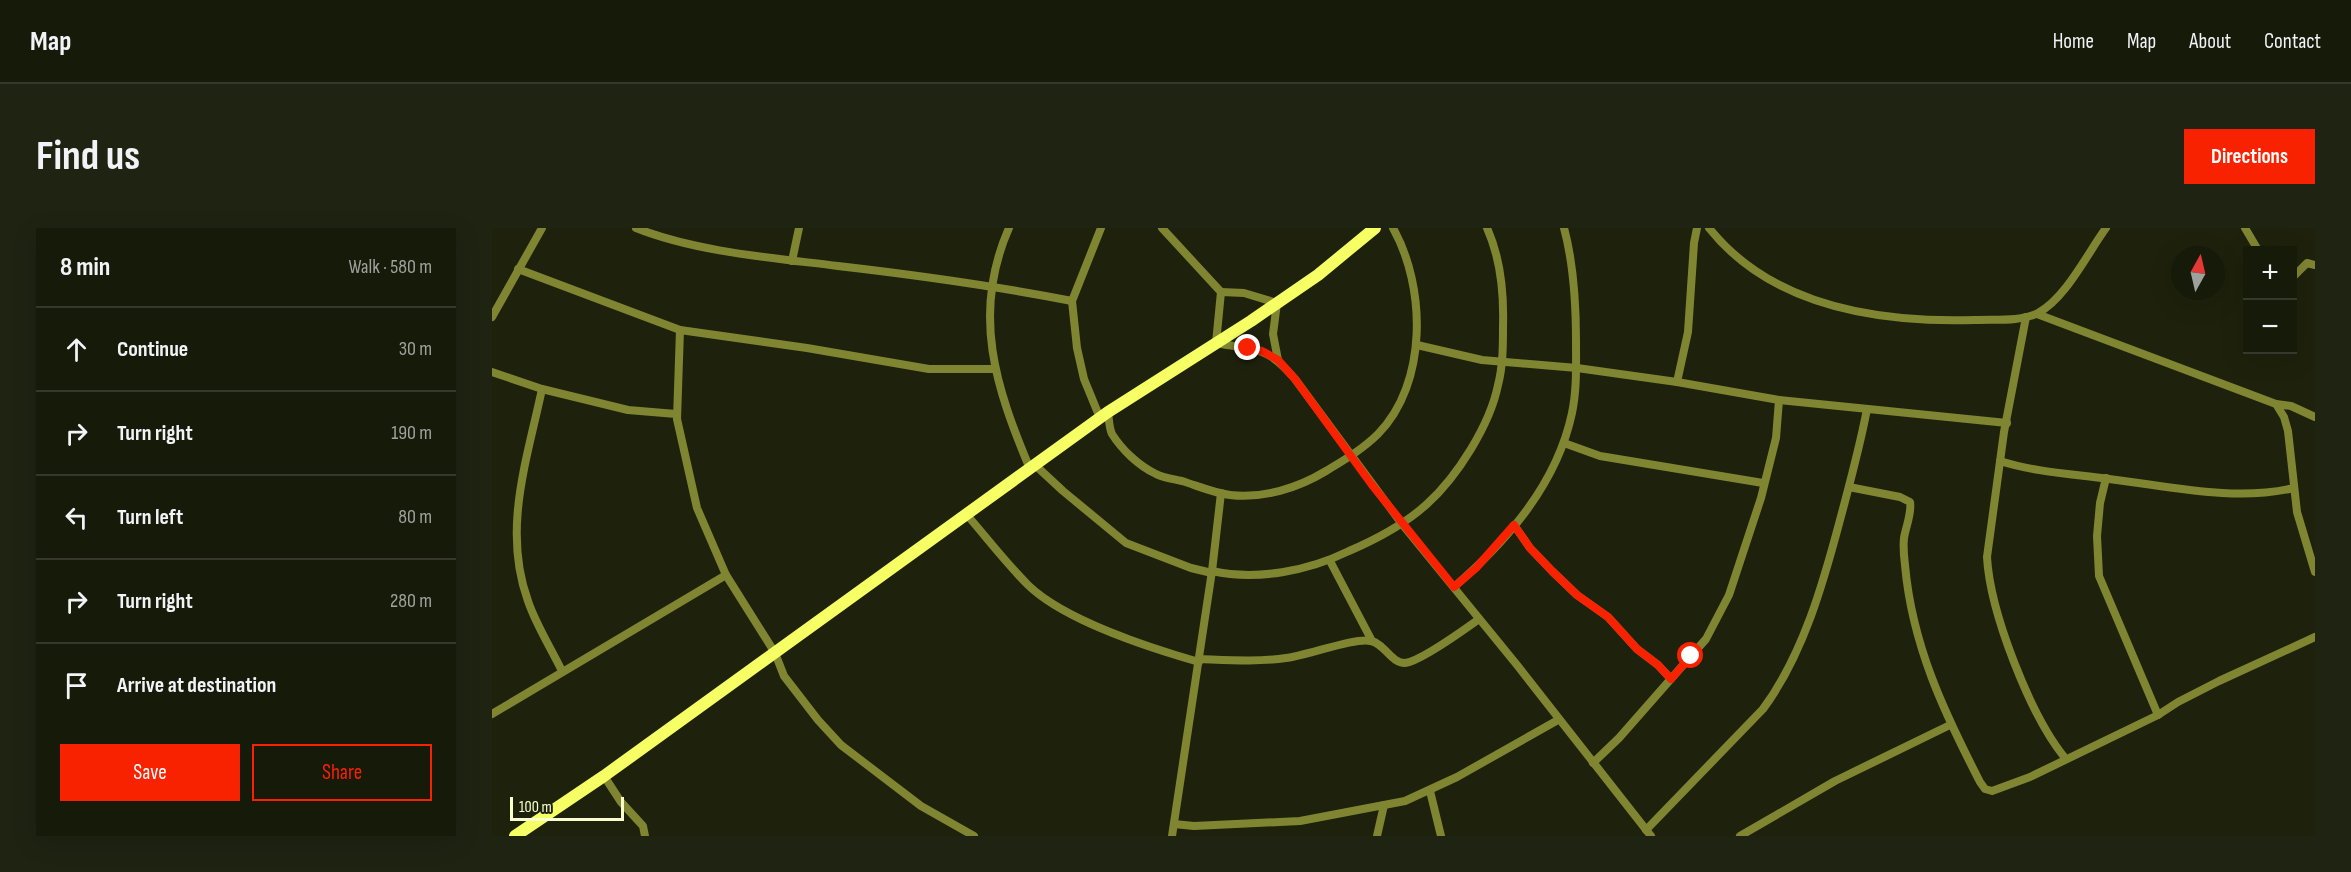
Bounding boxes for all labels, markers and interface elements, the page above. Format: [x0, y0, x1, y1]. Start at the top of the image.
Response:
text: Map [30, 25, 71, 58]
text: Home [2053, 29, 2094, 54]
text: Map [2127, 29, 2156, 54]
text: About [2189, 29, 2231, 54]
text: Contact [2264, 29, 2321, 54]
button: Directions [2184, 129, 2315, 184]
text: Find us [36, 131, 140, 182]
north arrow [2171, 246, 2225, 300]
map controls [2243, 246, 2297, 354]
button: + [2243, 246, 2297, 300]
text: 8 min [60, 252, 110, 283]
text: Walk · 580 m [348, 255, 432, 279]
button: − [2243, 300, 2297, 354]
icon: ahead [60, 333, 93, 366]
route end [1234, 334, 1260, 360]
text: Continue [117, 336, 188, 363]
text: 30 m [399, 337, 432, 361]
icon: right [60, 417, 93, 450]
text: Turn right [117, 420, 193, 447]
text: 190 m [391, 421, 432, 445]
icon: left [60, 501, 93, 534]
text: Turn left [117, 504, 183, 531]
text: 80 m [398, 505, 432, 529]
icon: right [60, 585, 93, 618]
text: Turn right [117, 588, 193, 615]
text: 280 m [390, 589, 432, 613]
route start [1677, 642, 1703, 668]
icon: arrive [60, 669, 93, 702]
text: Arrive at destination [117, 672, 276, 699]
button: Save [60, 744, 240, 801]
button: Share [252, 744, 432, 801]
scale bar [510, 794, 624, 822]
text: 100 m [519, 798, 552, 817]

